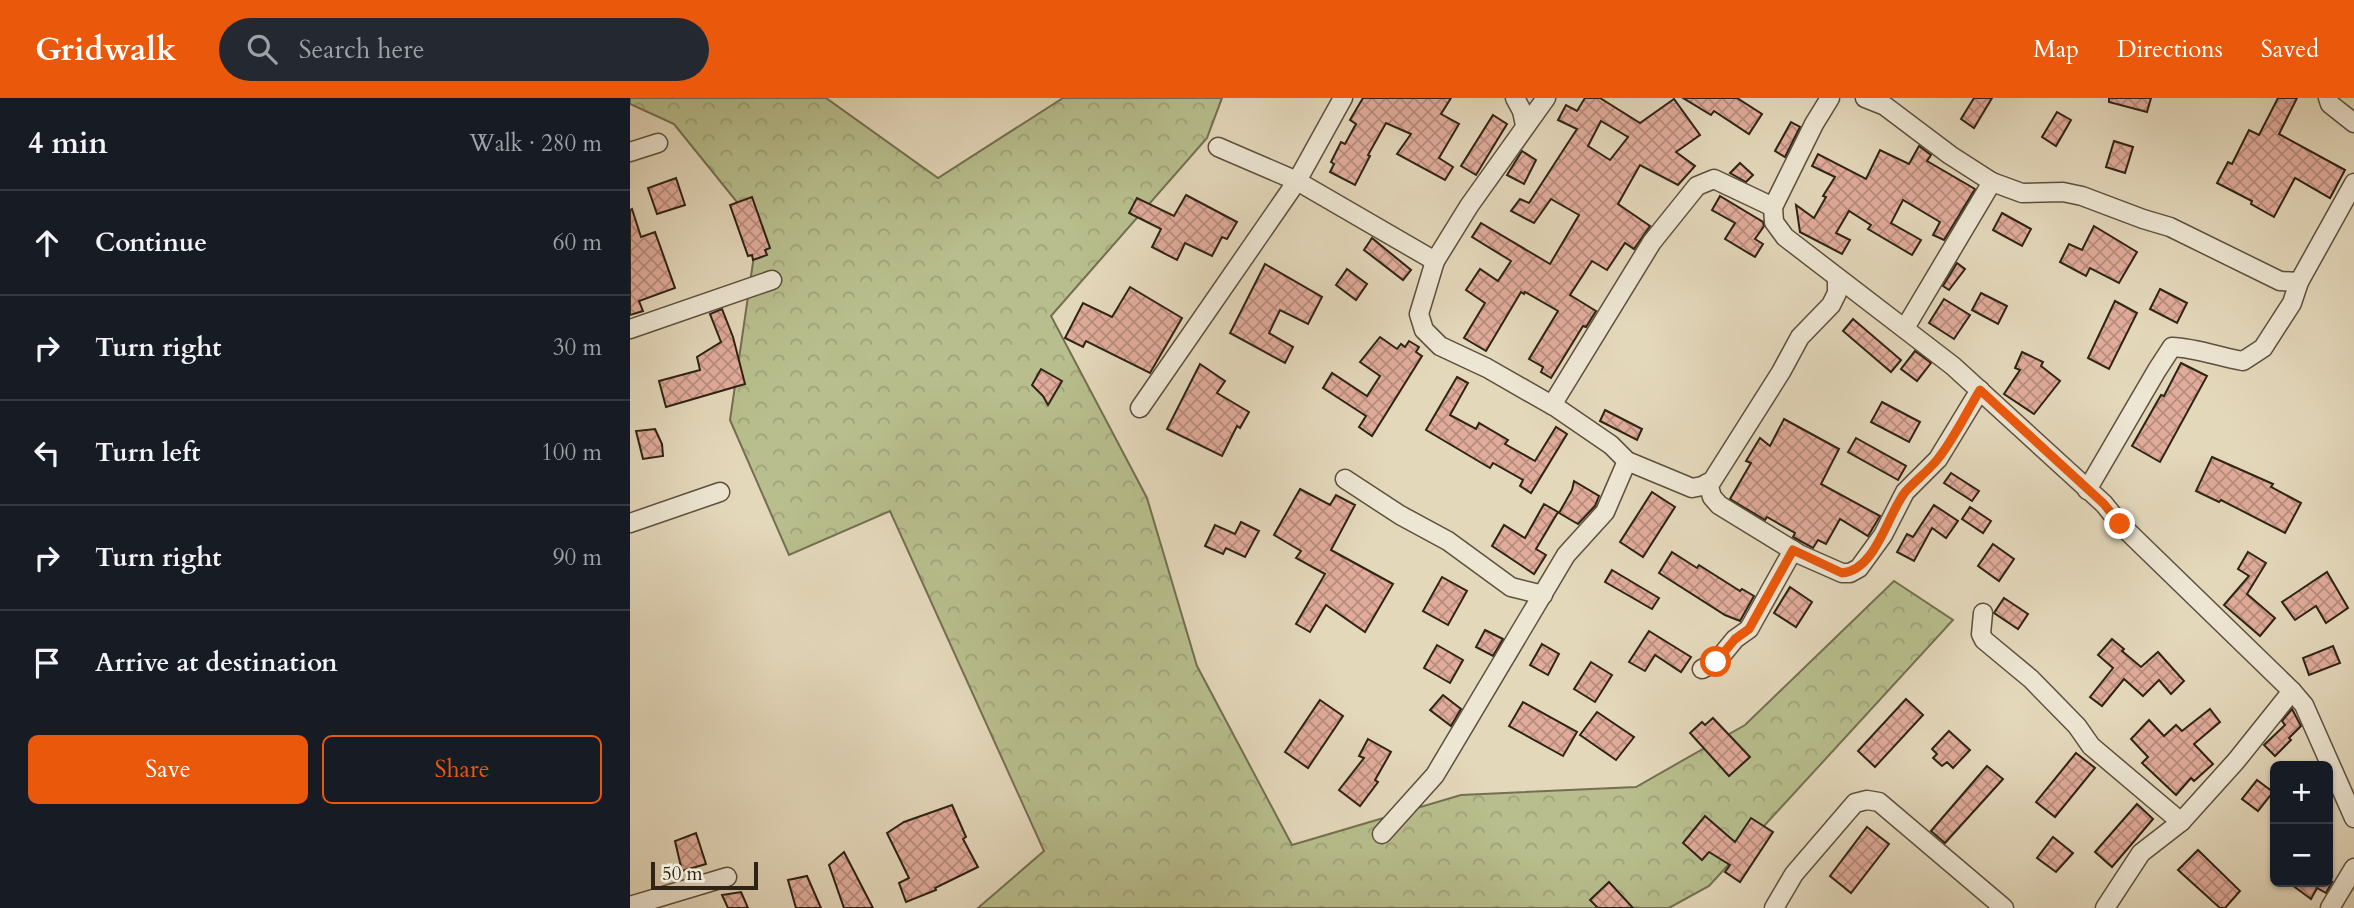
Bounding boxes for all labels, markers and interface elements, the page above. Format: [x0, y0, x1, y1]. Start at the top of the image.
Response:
search box [219, 18, 709, 81]
text: Gridwalk [35, 27, 177, 72]
icon: search [243, 30, 281, 68]
text: Search here [299, 32, 425, 67]
text: Map [2033, 33, 2079, 66]
text: Directions [2117, 33, 2223, 66]
text: Saved [2261, 33, 2319, 66]
text: 4 min [28, 123, 108, 164]
text: Walk · 280 m [469, 128, 602, 159]
icon: ahead [28, 224, 66, 262]
text: Continue [95, 225, 207, 260]
text: 60 m [553, 227, 602, 258]
icon: right [28, 329, 66, 367]
text: Turn right [95, 330, 222, 365]
text: 30 m [553, 332, 602, 363]
icon: left [28, 434, 66, 472]
text: Turn left [95, 435, 200, 470]
text: 100 m [541, 437, 602, 468]
route end [2104, 508, 2135, 539]
icon: right [28, 539, 66, 577]
text: Turn right [95, 540, 222, 575]
text: 90 m [553, 542, 602, 573]
icon: arrive [28, 644, 66, 682]
text: Arrive at destination [95, 645, 338, 680]
route start [1700, 646, 1731, 677]
button: Save [28, 735, 308, 804]
button: Share [322, 735, 602, 804]
map controls [2270, 761, 2333, 887]
button: + [2270, 761, 2333, 824]
button: − [2270, 824, 2333, 887]
scale bar [651, 859, 758, 891]
text: 50 m [662, 861, 703, 887]

